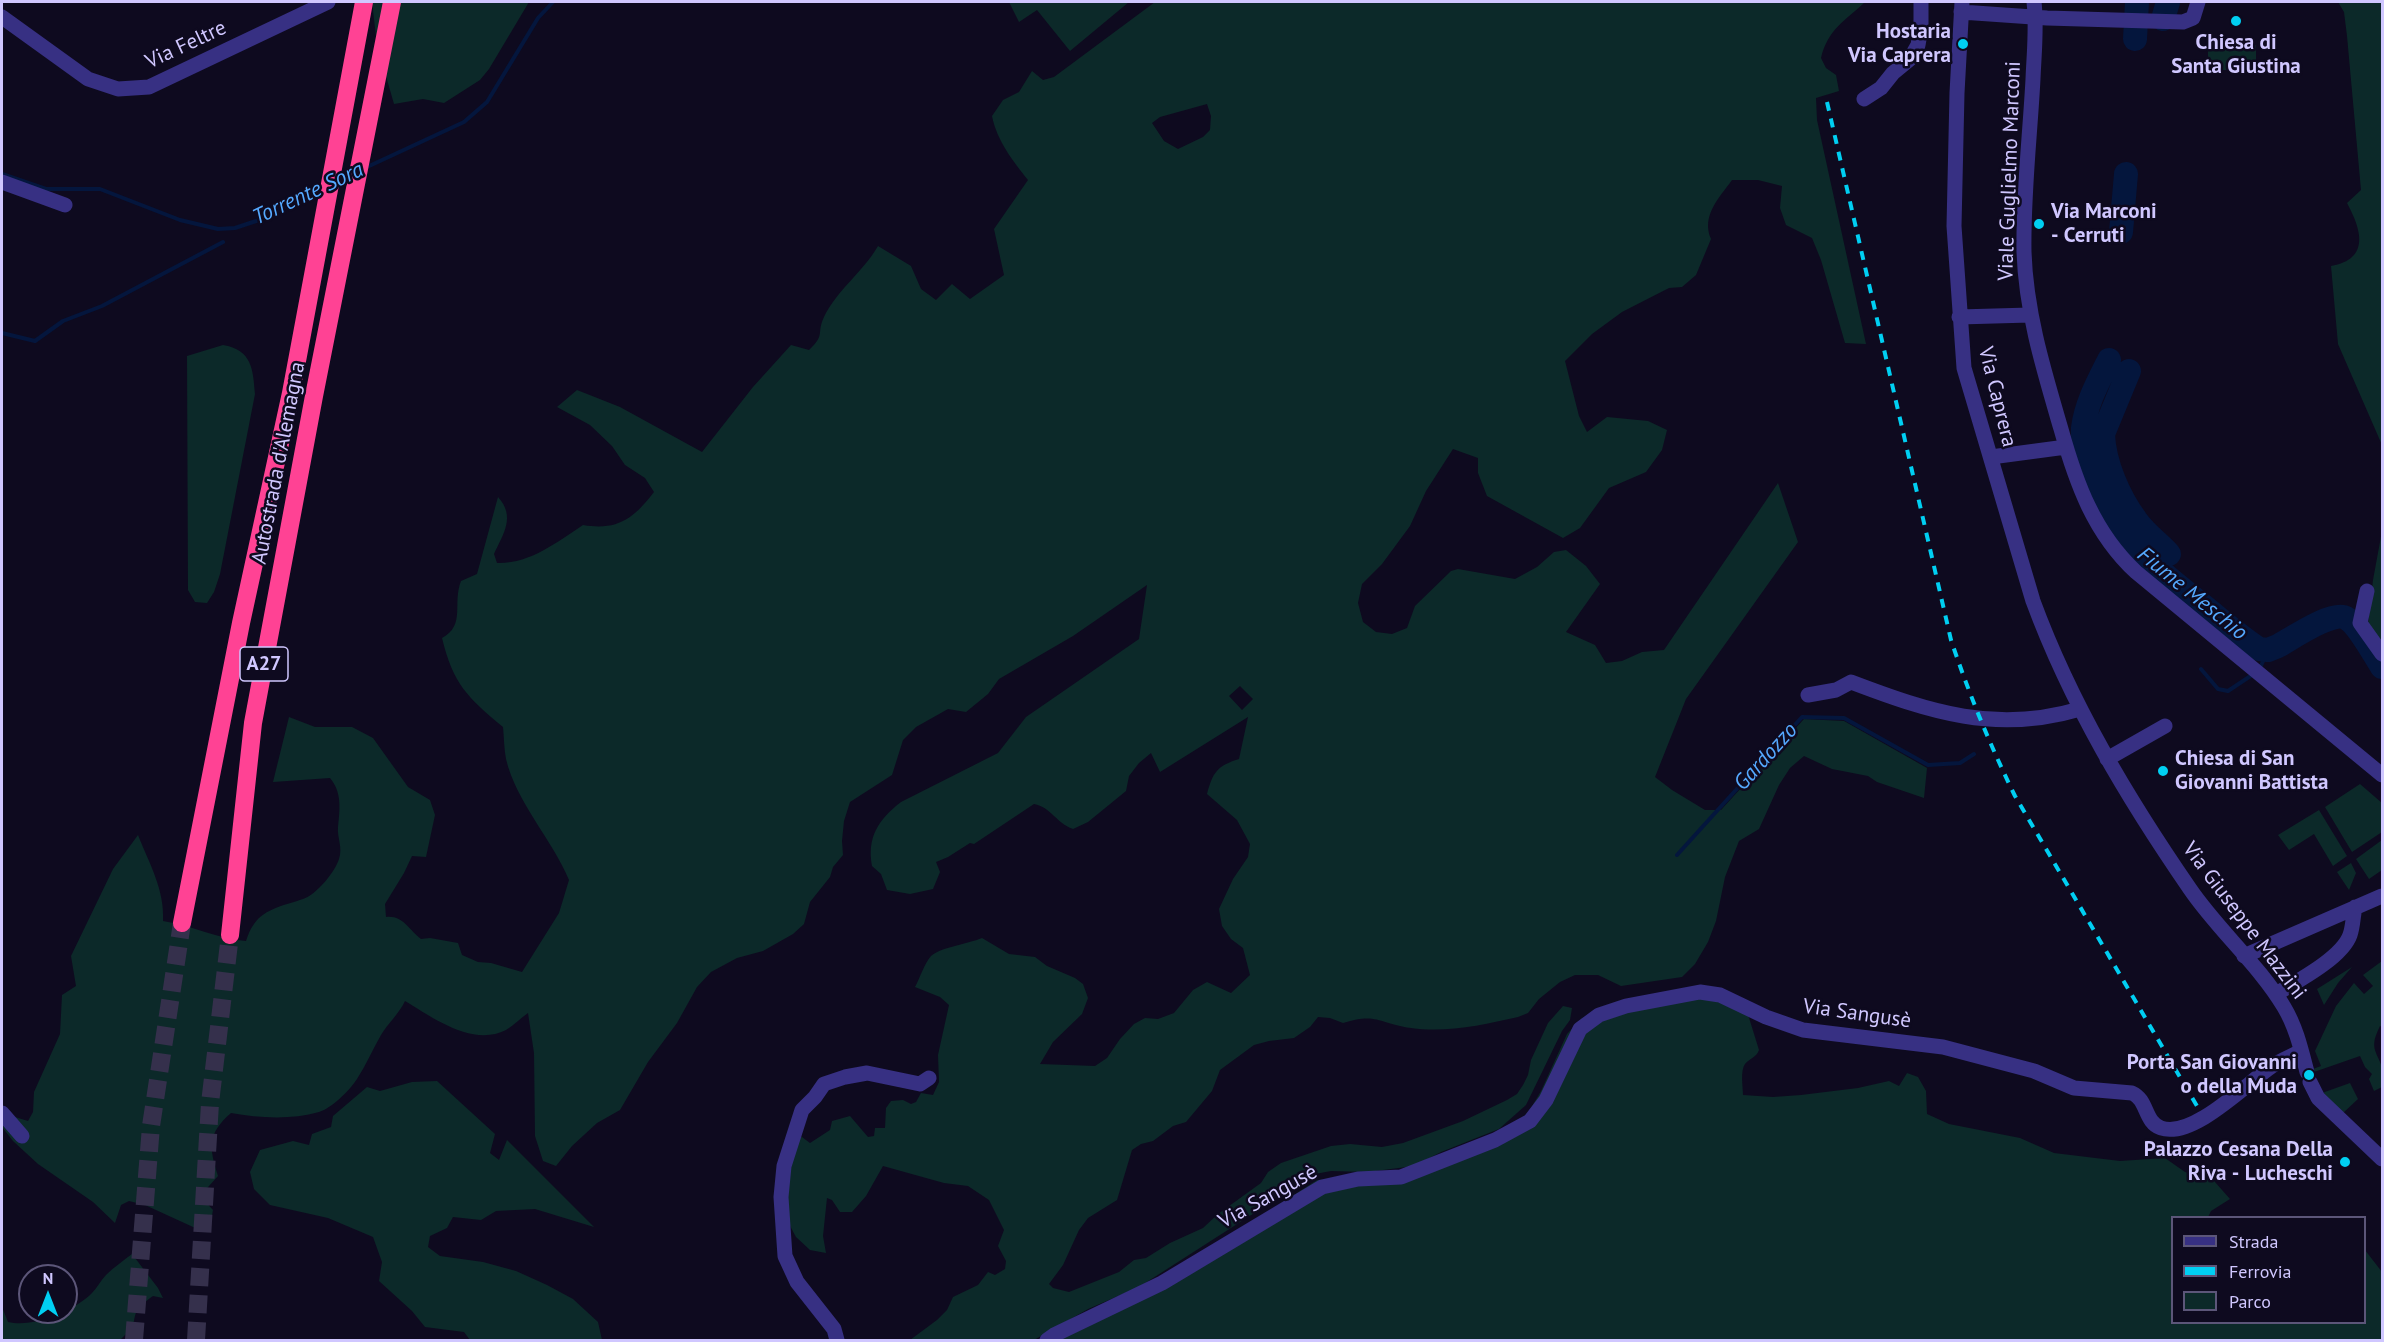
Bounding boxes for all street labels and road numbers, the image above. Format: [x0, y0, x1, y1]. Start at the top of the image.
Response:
street label: Via Feltre [142, 15, 230, 75]
street label: Viale Guglielmo Marconi [1994, 61, 2026, 281]
street label: Via Caprera [1972, 344, 2022, 450]
street label: Autostrada d'Alemagna [247, 360, 311, 566]
road number: A27 [240, 647, 288, 681]
street label: Via Giuseppe Mazzini [2177, 837, 2311, 1005]
street label: Via Sangusè [1801, 994, 1913, 1034]
street label: Via Sangusè [1214, 1160, 1322, 1234]

